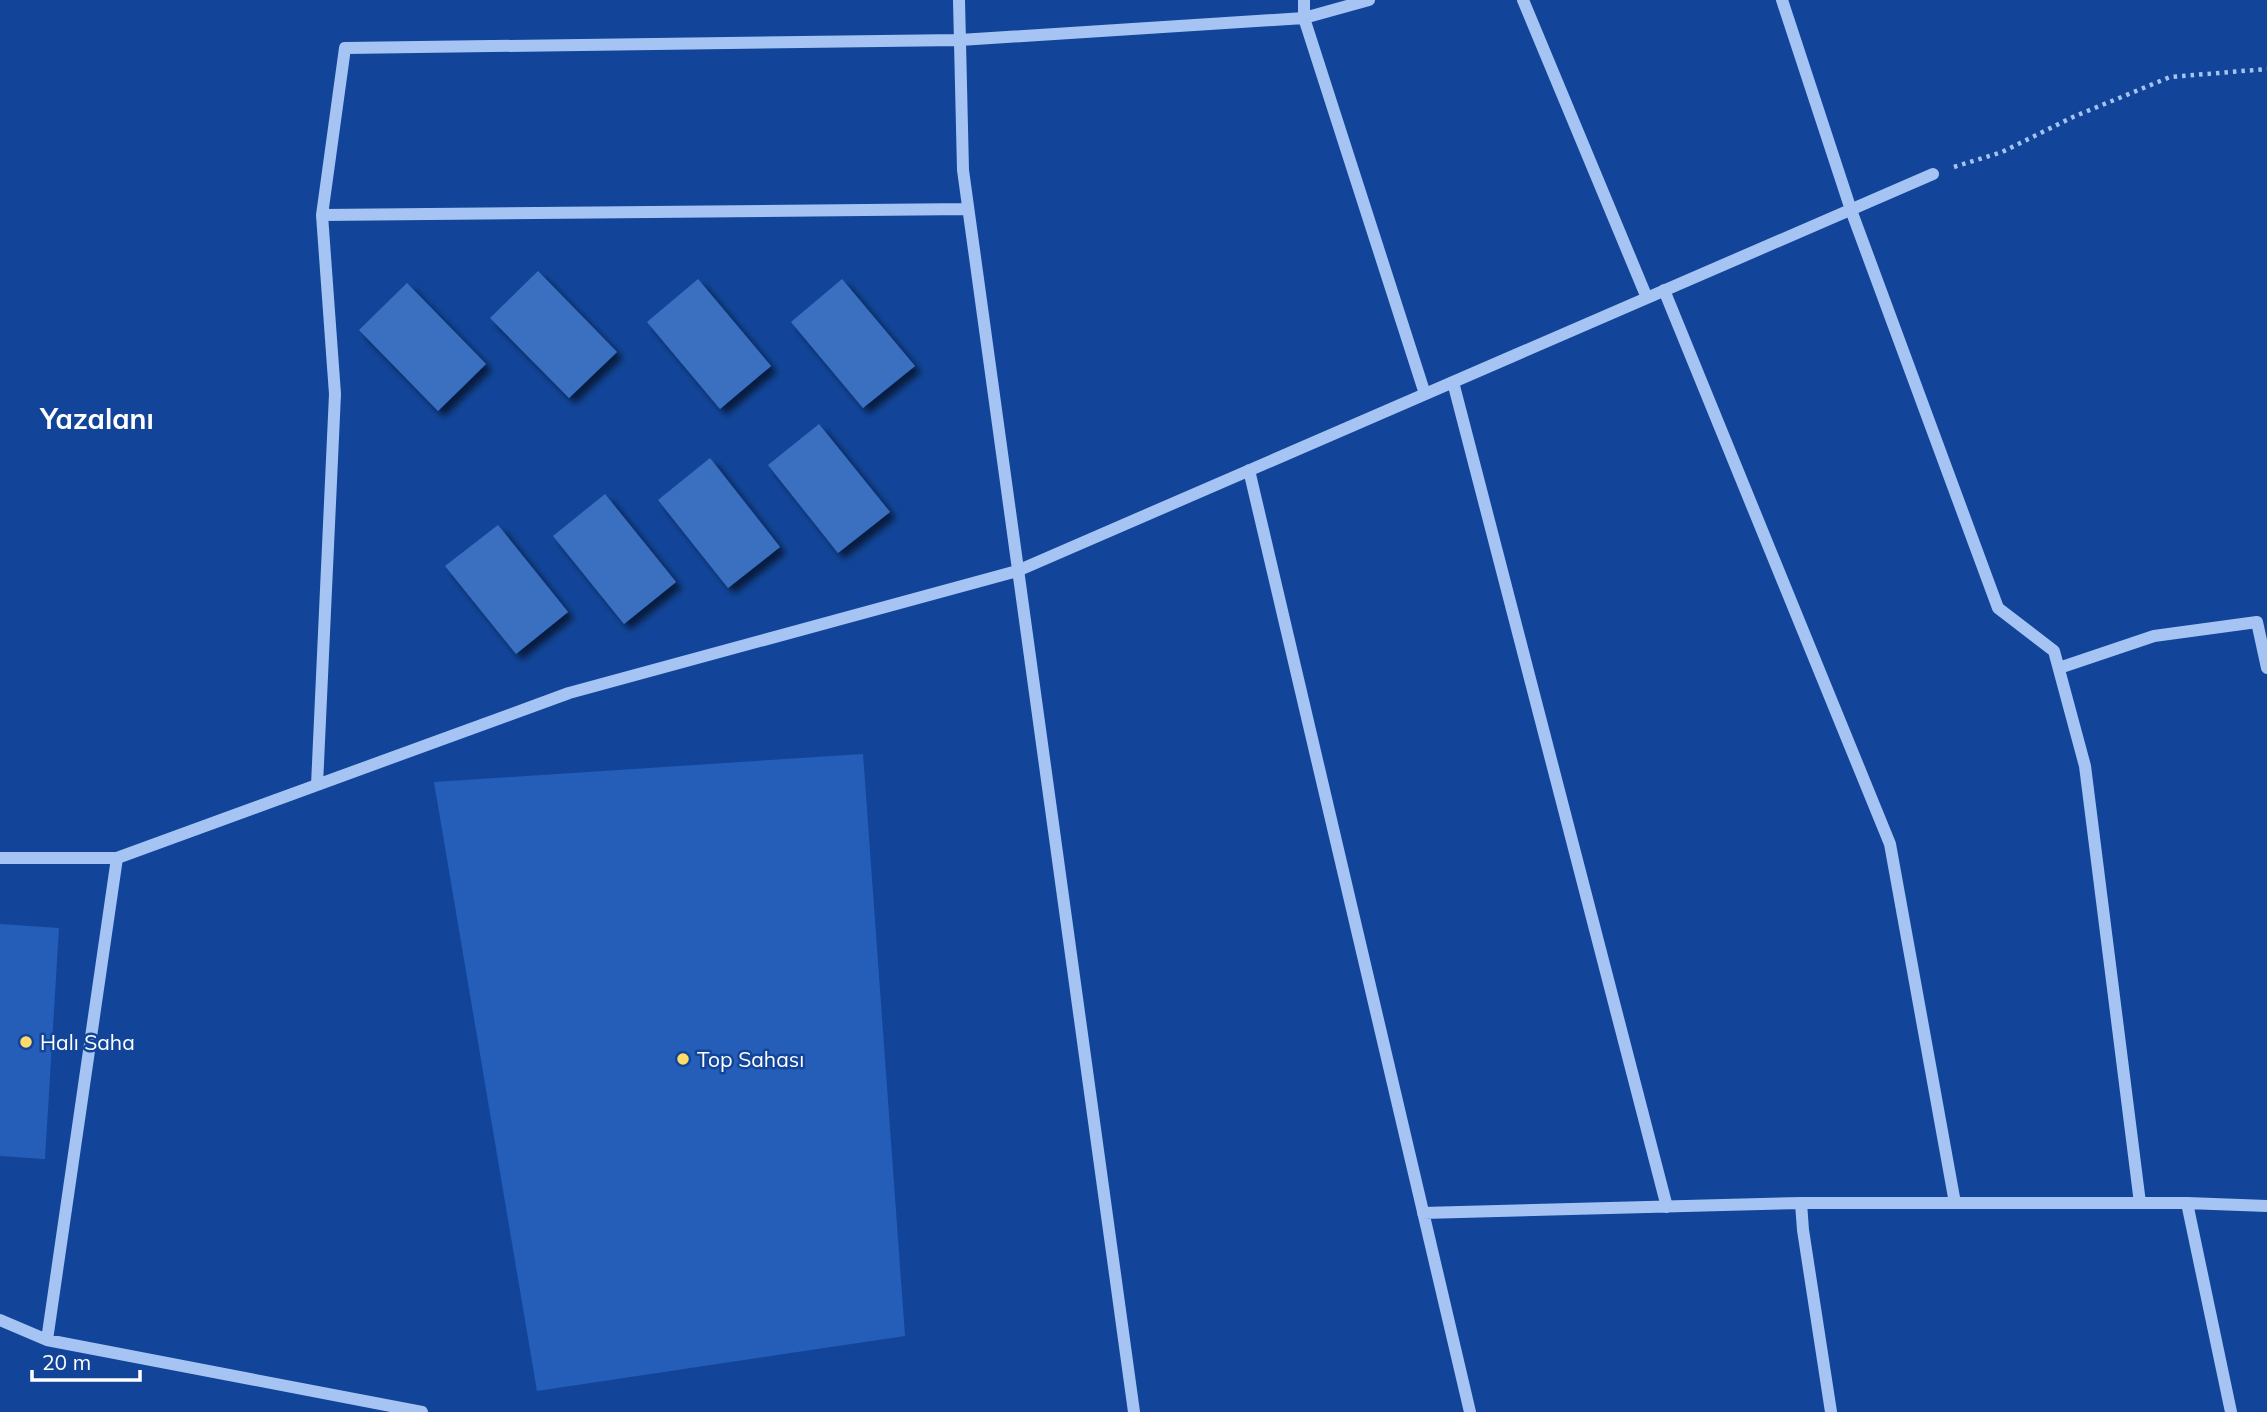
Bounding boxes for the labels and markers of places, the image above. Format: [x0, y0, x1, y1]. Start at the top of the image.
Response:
place label: Halı Saha [40, 1029, 135, 1055]
marker: Halı Saha [18, 1034, 34, 1050]
place label: Top Sahası [697, 1046, 804, 1072]
marker: Top Sahası [675, 1051, 691, 1067]

